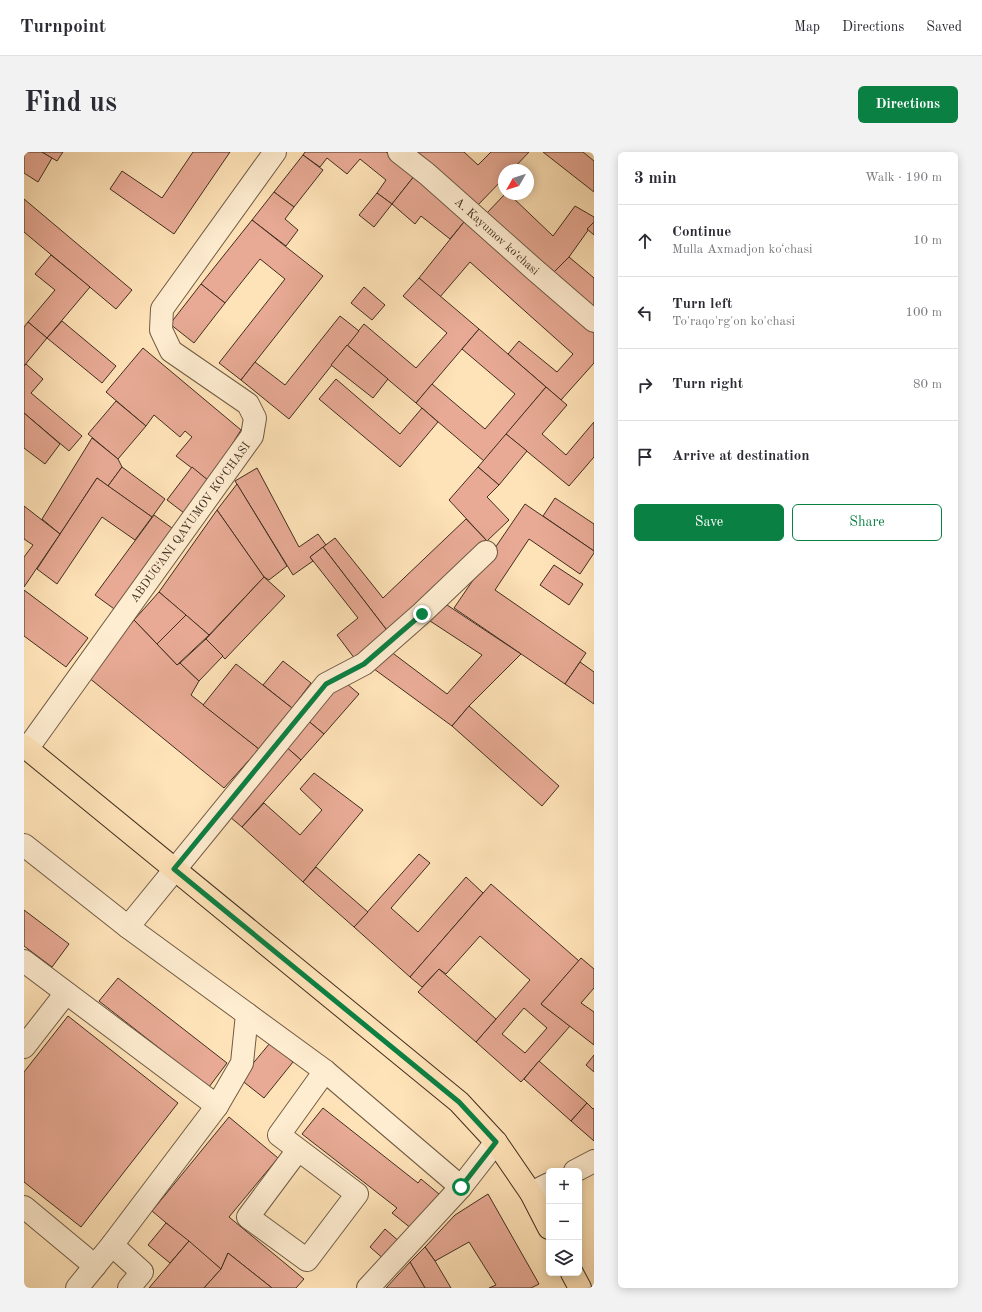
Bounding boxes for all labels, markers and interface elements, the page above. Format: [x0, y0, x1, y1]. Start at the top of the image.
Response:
text: Turnpoint [20, 18, 106, 37]
text: Map [794, 20, 820, 34]
text: Directions [842, 20, 904, 34]
text: Saved [926, 20, 962, 34]
button: Directions [858, 86, 958, 123]
text: Find us [24, 90, 117, 118]
north arrow [498, 164, 534, 200]
text: 3 min [634, 170, 677, 187]
text: Walk · 190 m [865, 171, 942, 184]
street label: A. Kayumov koʻchasi [452, 195, 541, 278]
text: Continue [672, 225, 731, 240]
icon: ahead [634, 230, 656, 252]
text: 10 m [913, 234, 942, 247]
text: Mulla Axmadjon koʻchasi [672, 243, 813, 256]
text: Turn left [672, 297, 732, 312]
icon: left [634, 302, 656, 324]
text: 100 m [905, 306, 942, 319]
text: To'raqo'rg'on ko'chasi [672, 315, 795, 328]
icon: right [634, 374, 656, 396]
text: Turn right [672, 377, 743, 392]
text: 80 m [913, 378, 942, 391]
street label: ABDUG‘ANI QAYUMOV KO‘CHASI [128, 439, 253, 605]
icon: arrive [634, 446, 656, 468]
text: Arrive at destination [672, 449, 810, 464]
button: Save [634, 504, 784, 541]
button: Share [792, 504, 942, 541]
route end [413, 605, 431, 623]
map controls [546, 1168, 582, 1276]
button: + [546, 1168, 582, 1204]
route start [452, 1178, 470, 1196]
button: − [546, 1204, 582, 1240]
button: layers [546, 1240, 582, 1276]

